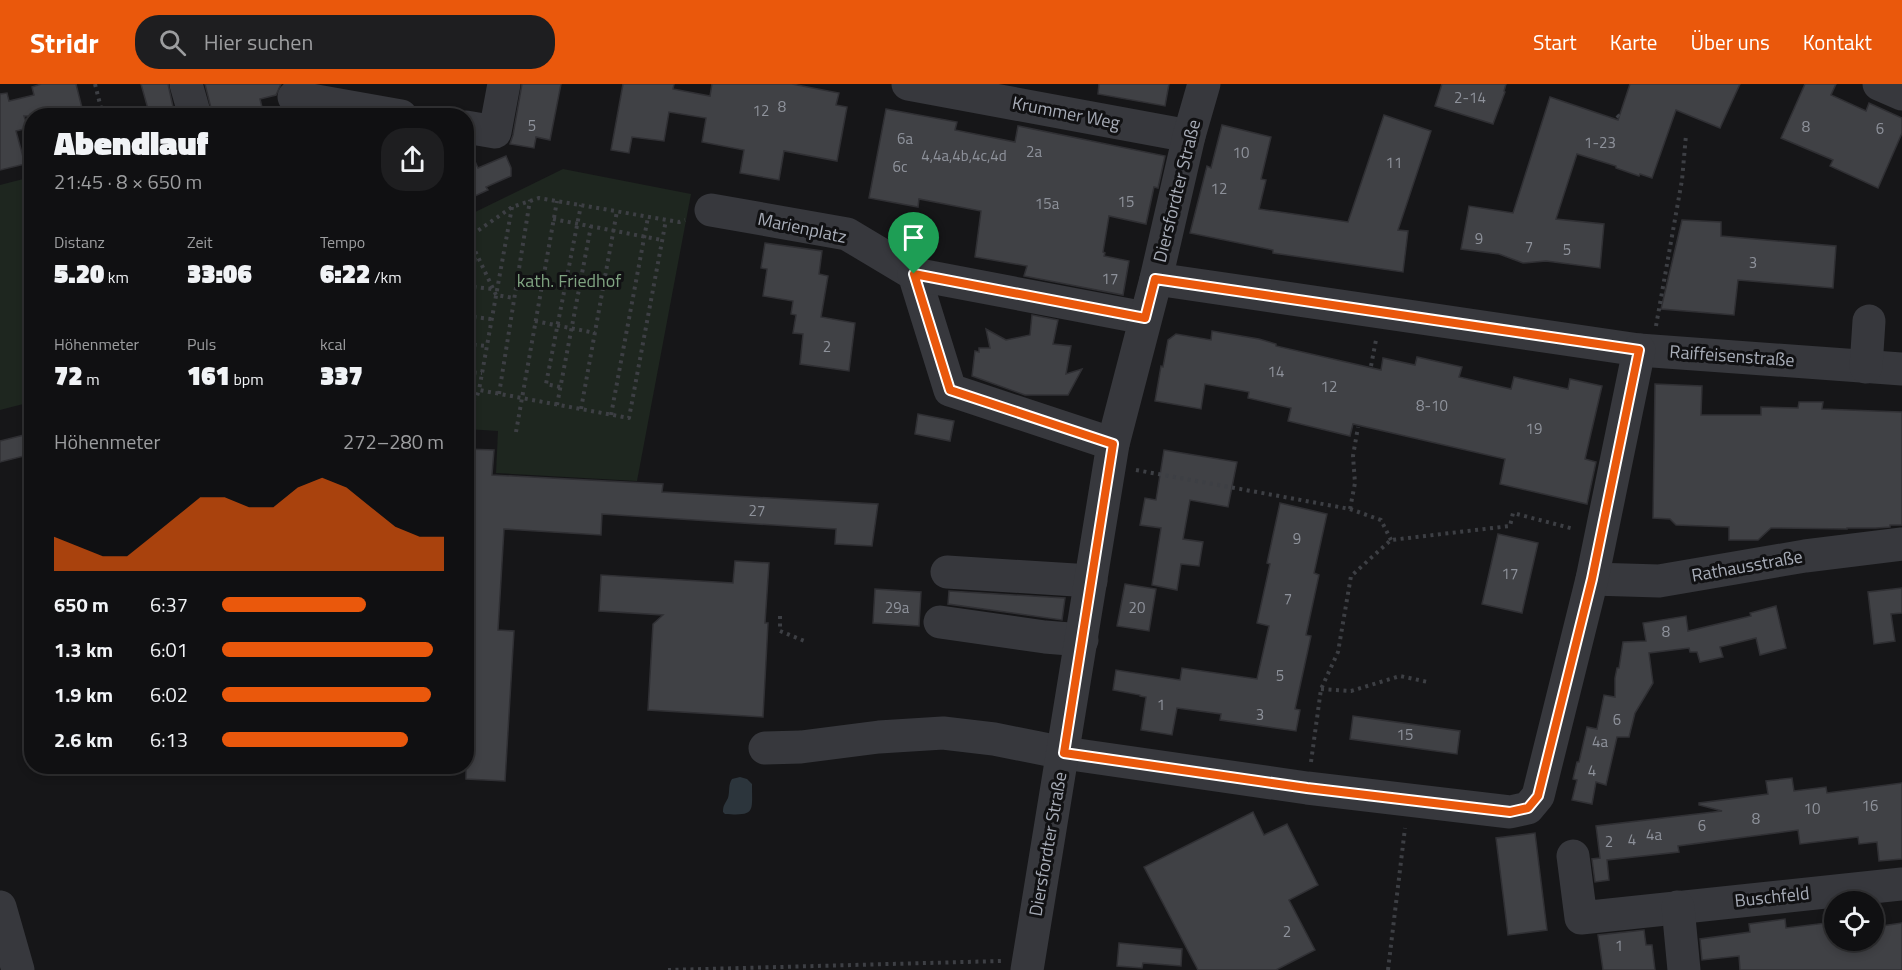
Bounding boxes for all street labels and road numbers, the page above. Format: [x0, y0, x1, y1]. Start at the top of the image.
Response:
street label: Krummer Weg [1010, 89, 1122, 136]
street label: Diersfordter Straße [1146, 117, 1207, 265]
street label: Marienplatz [755, 205, 849, 250]
street label: Raiffeisenstraße [1669, 338, 1795, 373]
street label: Rathausstraße [1689, 542, 1805, 589]
street label: Diersfordter Straße [1022, 770, 1073, 918]
street label: Buschfeld [1733, 879, 1811, 914]

